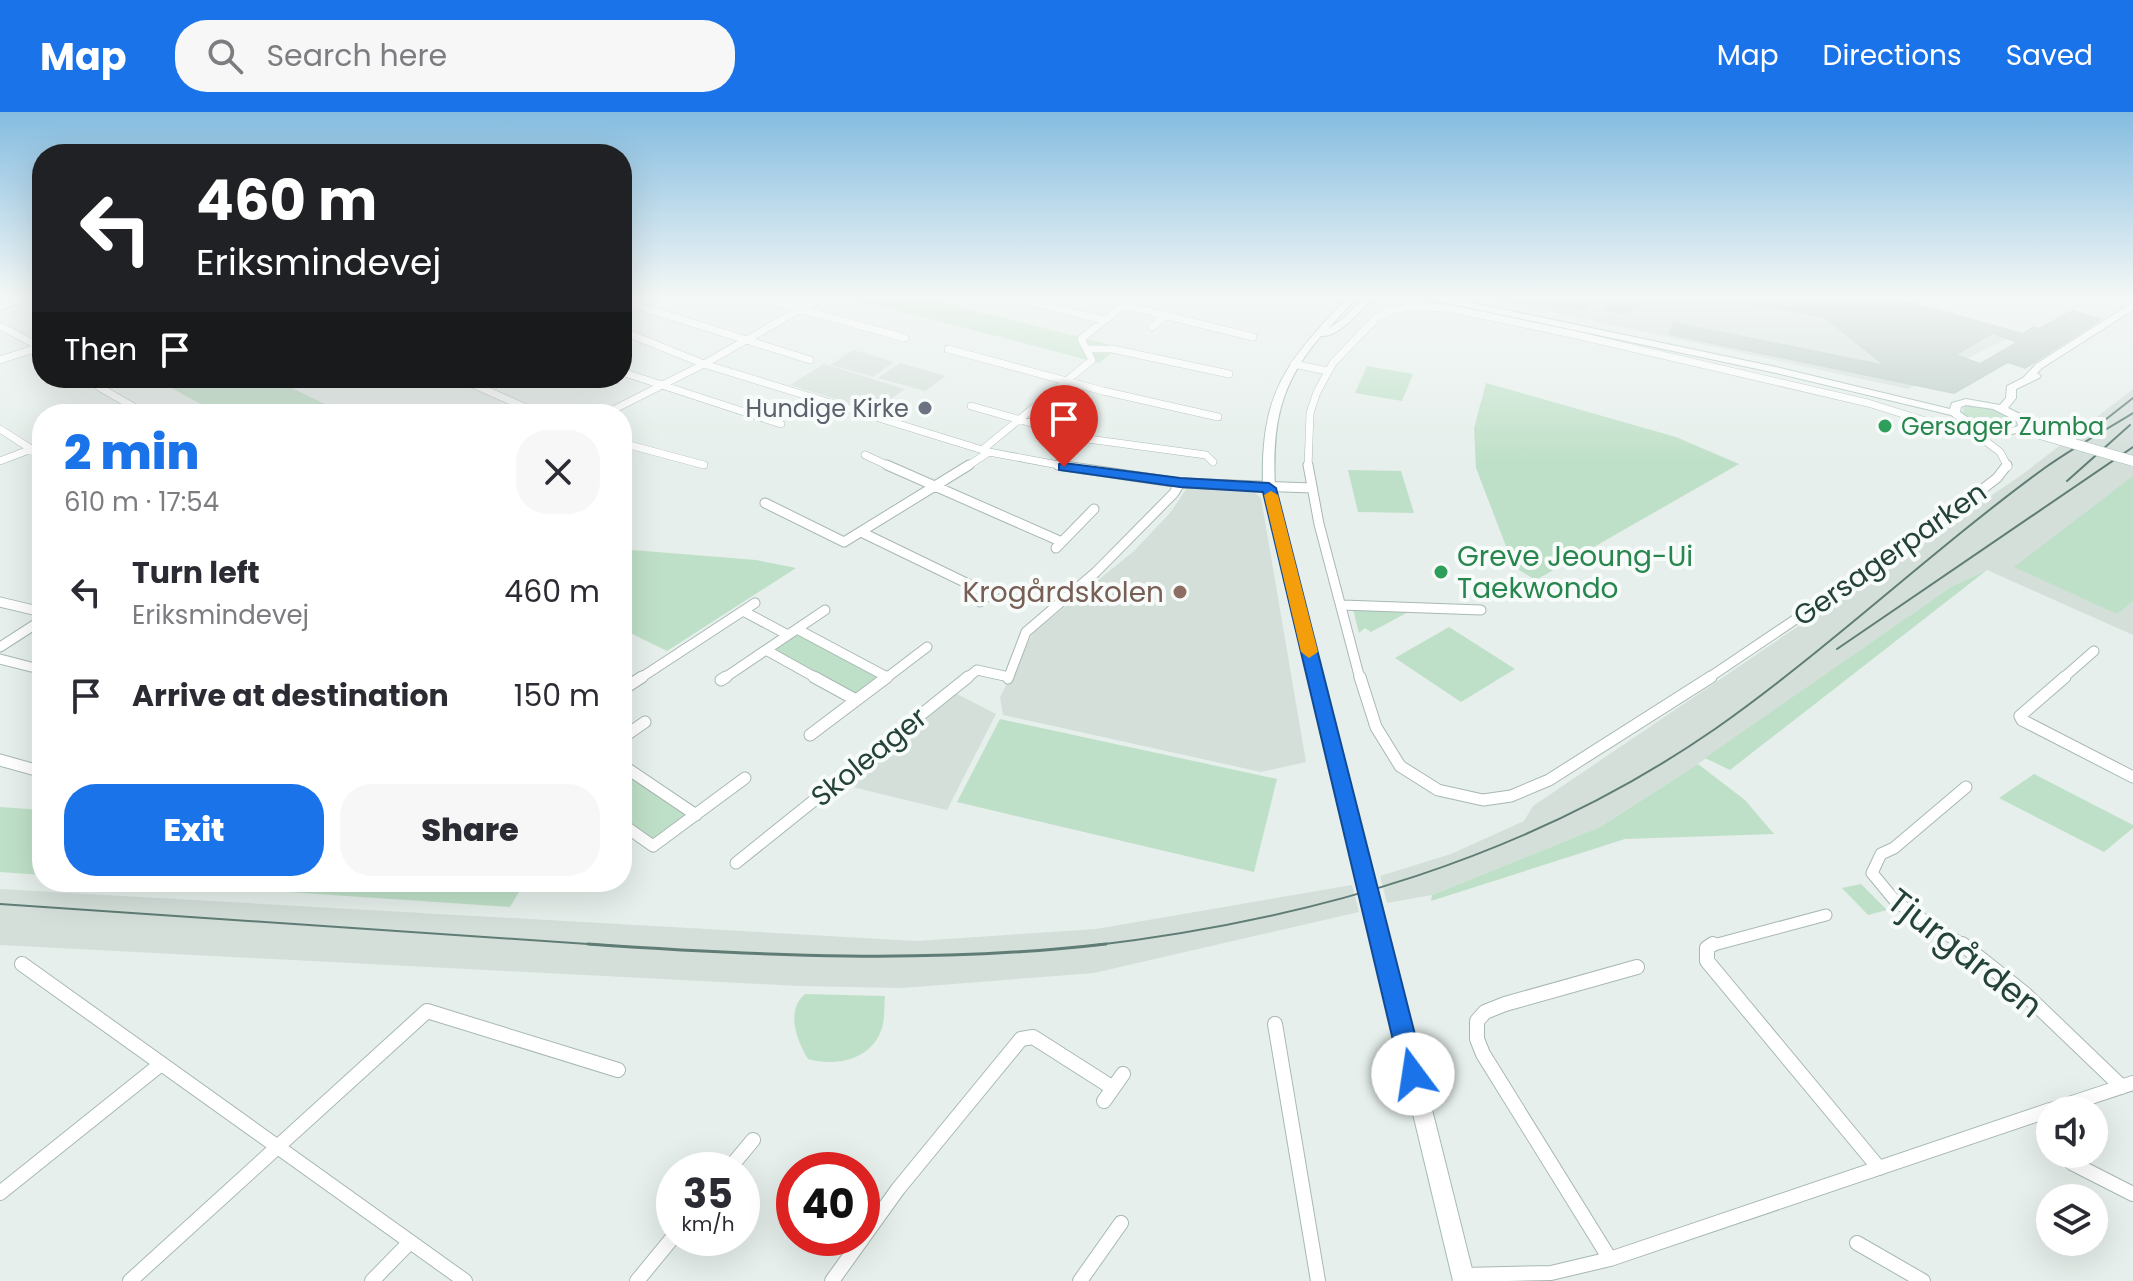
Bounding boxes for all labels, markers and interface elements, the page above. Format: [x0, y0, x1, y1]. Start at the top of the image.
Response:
search box [175, 20, 735, 92]
text: Map [40, 30, 127, 83]
icon: search [203, 34, 247, 78]
text: Search here [267, 34, 447, 77]
text: Map [1717, 36, 1779, 75]
text: Directions [1823, 36, 1962, 75]
text: Saved [2006, 36, 2093, 75]
text: 460 m [196, 161, 377, 240]
icon: left [64, 176, 168, 280]
text: Eriksmindevej [196, 237, 441, 288]
text: Then [64, 328, 137, 371]
icon: arrive [153, 328, 197, 372]
pin [1030, 385, 1098, 467]
place label: Hundige Kirke [746, 392, 909, 425]
icon: arrive [1042, 397, 1086, 441]
marker: Hundige Kirke [916, 399, 934, 417]
place label: Gersager Zumba [1901, 410, 2104, 443]
marker: Gersager Zumba [1876, 417, 1894, 435]
text: 2 min [64, 419, 199, 486]
button: close [516, 430, 600, 514]
street label: Gersagerparken [1785, 473, 1995, 635]
text: 610 m · 17:54 [64, 484, 219, 520]
place label: Greve Jeoung-Ui Taekwondo [1457, 537, 1693, 608]
text: Turn left [132, 551, 260, 594]
marker: Greve Jeoung-Ui Taekwondo [1432, 563, 1450, 581]
icon: left [64, 570, 108, 614]
text: 460 m [504, 570, 600, 613]
place label: Krogårdskolen [963, 573, 1164, 612]
marker: Krogårdskolen [1171, 583, 1189, 601]
text: Eriksmindevej [132, 597, 309, 633]
icon: arrive [64, 674, 108, 718]
text: Arrive at destination [132, 674, 449, 717]
text: 150 m [514, 674, 600, 717]
street label: Skoleager [803, 698, 935, 816]
button: Exit [64, 784, 324, 876]
button: Share [340, 784, 600, 876]
street label: Tjurgården [1877, 877, 2053, 1029]
position arrow [1371, 1032, 1455, 1116]
map controls [2036, 1096, 2108, 1256]
button: sound [2036, 1096, 2108, 1168]
speed limit sign: 40 [776, 1152, 880, 1256]
text: 35 [683, 1166, 733, 1222]
button: layers [2036, 1184, 2108, 1256]
text: km/h [681, 1210, 735, 1238]

